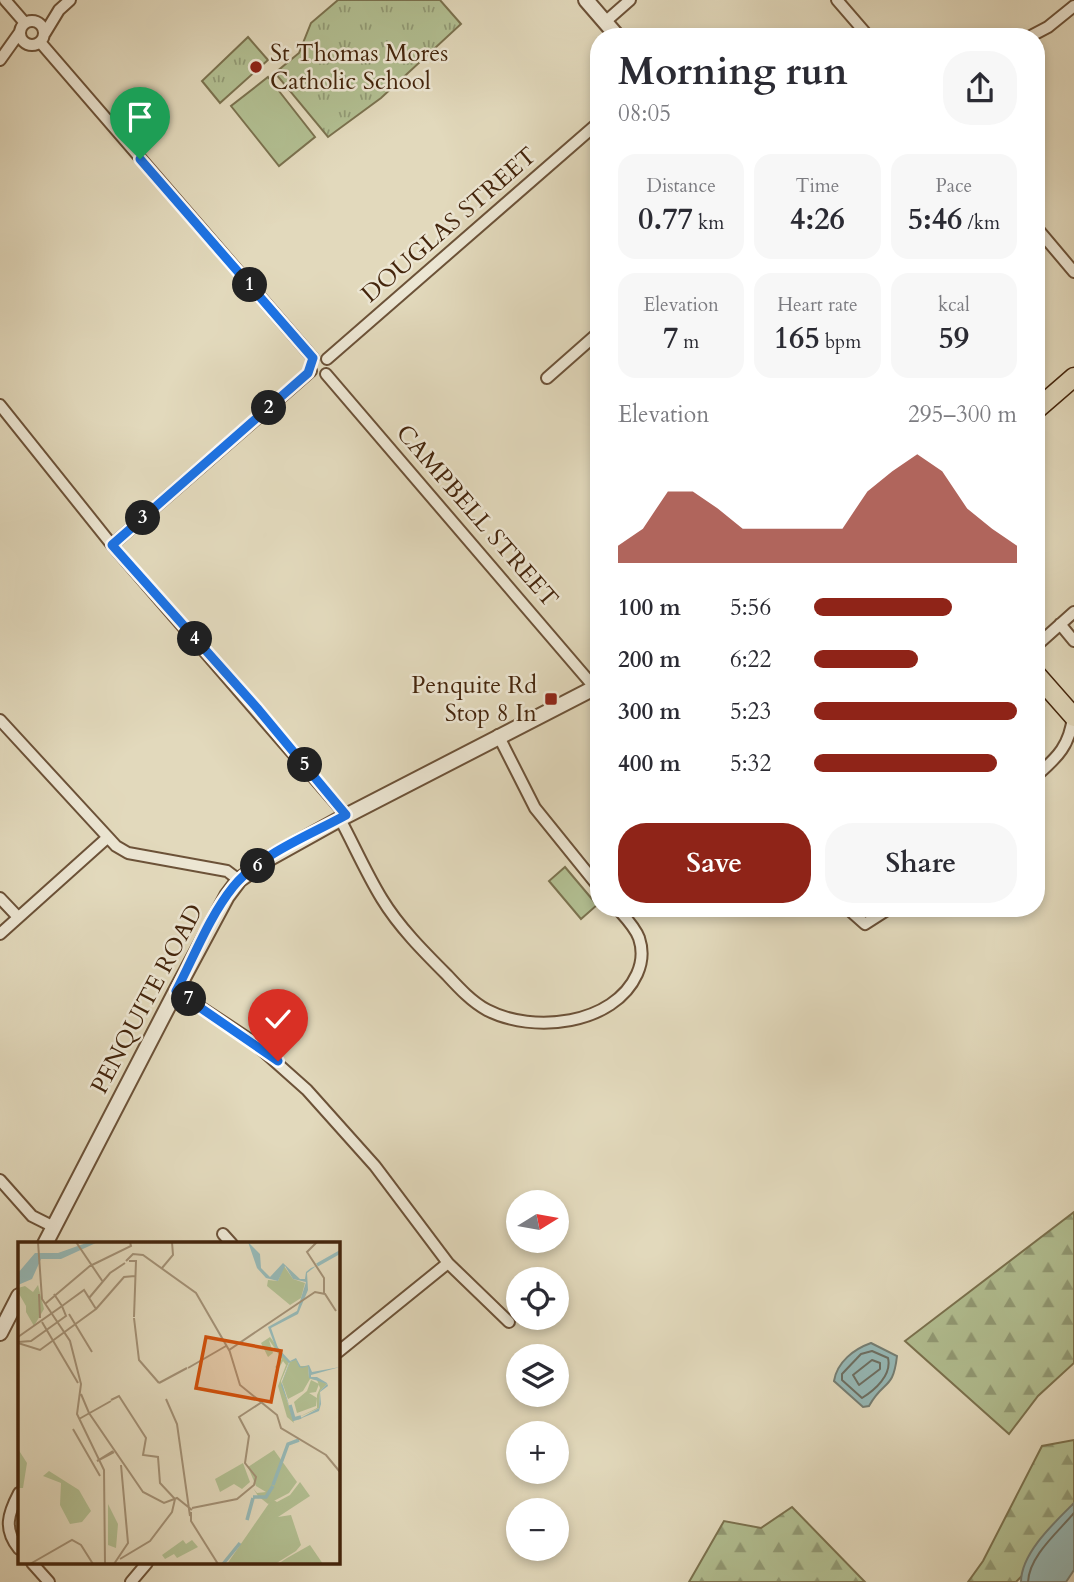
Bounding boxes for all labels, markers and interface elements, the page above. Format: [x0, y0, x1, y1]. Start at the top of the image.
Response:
place label: St Thomas Mores Catholic School [270, 37, 448, 98]
text: Morning run [618, 46, 848, 98]
button: share [943, 51, 1017, 125]
marker: St Thomas Mores Catholic School [248, 59, 264, 75]
pin [110, 87, 170, 159]
icon: arrive [121, 98, 159, 136]
text: 08:05 [618, 98, 671, 129]
street label: DOUGLAS STREET [354, 140, 544, 310]
text: Distance [646, 173, 716, 199]
text: Time [796, 173, 839, 199]
text: Pace [935, 173, 972, 199]
text: 0.77 [638, 199, 693, 240]
text: 4:26 [790, 199, 845, 240]
text: 5:46 [908, 199, 962, 240]
text: km [693, 210, 724, 236]
text: /km [962, 210, 1000, 236]
pin: 1 [232, 268, 268, 302]
text: 1 [245, 271, 254, 297]
text: Elevation [643, 292, 719, 318]
text: Heart rate [777, 292, 858, 318]
text: kcal [938, 292, 970, 318]
text: 7 [663, 318, 678, 359]
text: 165 [774, 318, 820, 359]
text: 59 [938, 318, 969, 359]
text: m [678, 329, 699, 355]
text: bpm [820, 329, 861, 355]
pin: 2 [252, 390, 286, 426]
text: 2 [264, 394, 273, 420]
text: Elevation [618, 399, 709, 430]
text: 295–300 m [908, 399, 1017, 430]
street label: CAMPBELL STREET [388, 418, 566, 614]
pin: 3 [125, 500, 160, 536]
text: 3 [138, 504, 147, 530]
text: 100 m [618, 592, 681, 623]
text: 5:56 [730, 592, 771, 623]
pin: 4 [178, 622, 212, 656]
text: 4 [190, 625, 199, 651]
text: 200 m [618, 644, 681, 675]
text: 6:22 [730, 644, 771, 675]
place label: Penquite Rd Stop 8 In [411, 669, 537, 730]
marker: Penquite Rd Stop 8 In [543, 691, 559, 707]
text: 300 m [618, 696, 681, 727]
text: 5:23 [730, 696, 771, 727]
pin: 5 [288, 748, 322, 782]
text: 400 m [618, 748, 681, 779]
text: 5:32 [730, 748, 771, 779]
text: 5 [300, 751, 309, 777]
button: Save [618, 823, 811, 903]
button: Share [825, 823, 1017, 903]
pin: 6 [240, 848, 276, 884]
text: 6 [253, 852, 262, 878]
street label: PENQUITE ROAD [83, 898, 211, 1100]
pin: 7 [172, 982, 206, 1016]
text: 7 [184, 985, 193, 1011]
pin [248, 989, 308, 1061]
icon: check [259, 1000, 297, 1038]
north arrow [506, 1190, 569, 1253]
map controls [506, 1190, 569, 1561]
inset map [18, 1242, 340, 1564]
button: locate [506, 1267, 569, 1330]
button: layers [506, 1344, 569, 1407]
button: + [506, 1421, 569, 1484]
button: − [506, 1498, 569, 1561]

